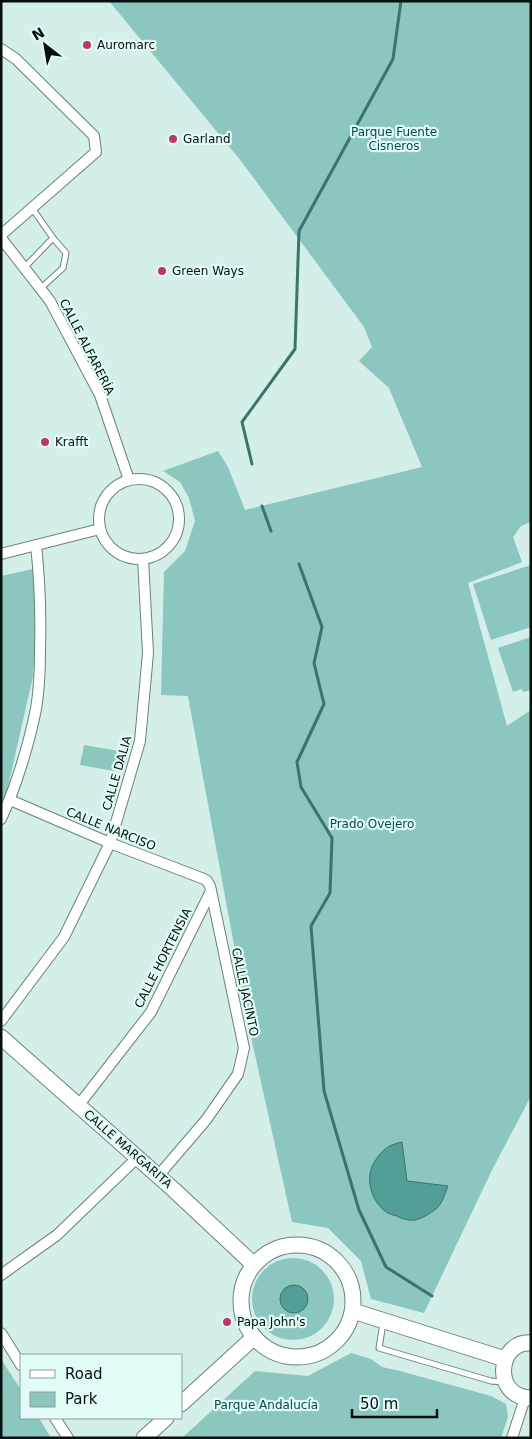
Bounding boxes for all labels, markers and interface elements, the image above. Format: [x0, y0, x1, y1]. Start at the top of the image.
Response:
north arrow [20, 20, 70, 70]
text: N [29, 24, 47, 44]
place label: Auromarc [97, 38, 155, 52]
marker: Auromarc [81, 39, 93, 51]
park label: Parque Fuente Cisneros [351, 125, 437, 153]
place label: Garland [183, 132, 231, 146]
marker: Garland [167, 133, 179, 145]
place label: Green Ways [172, 264, 244, 278]
marker: Green Ways [156, 265, 168, 277]
street label: CALLE ALFARERÍA [57, 296, 119, 398]
place label: Krafft [55, 435, 88, 449]
marker: Krafft [39, 436, 51, 448]
street label: CALLE DALIA [100, 733, 135, 812]
street label: CALLE NARCISO [64, 805, 158, 853]
park label: Prado Ovejero [330, 817, 414, 831]
street label: CALLE HORTENSIA [132, 905, 195, 1010]
street label: CALLE JACINTO [229, 946, 261, 1038]
street label: CALLE MARGARITA [81, 1107, 176, 1192]
place label: Papa John's [237, 1315, 305, 1329]
marker: Papa John's [221, 1316, 233, 1328]
legend [20, 1354, 182, 1419]
text: Road [65, 1365, 103, 1383]
scale bar [352, 1386, 437, 1418]
text: Park [65, 1390, 98, 1408]
text: 50 m [360, 1395, 398, 1413]
park label: Parque Andalucía [214, 1398, 318, 1412]

